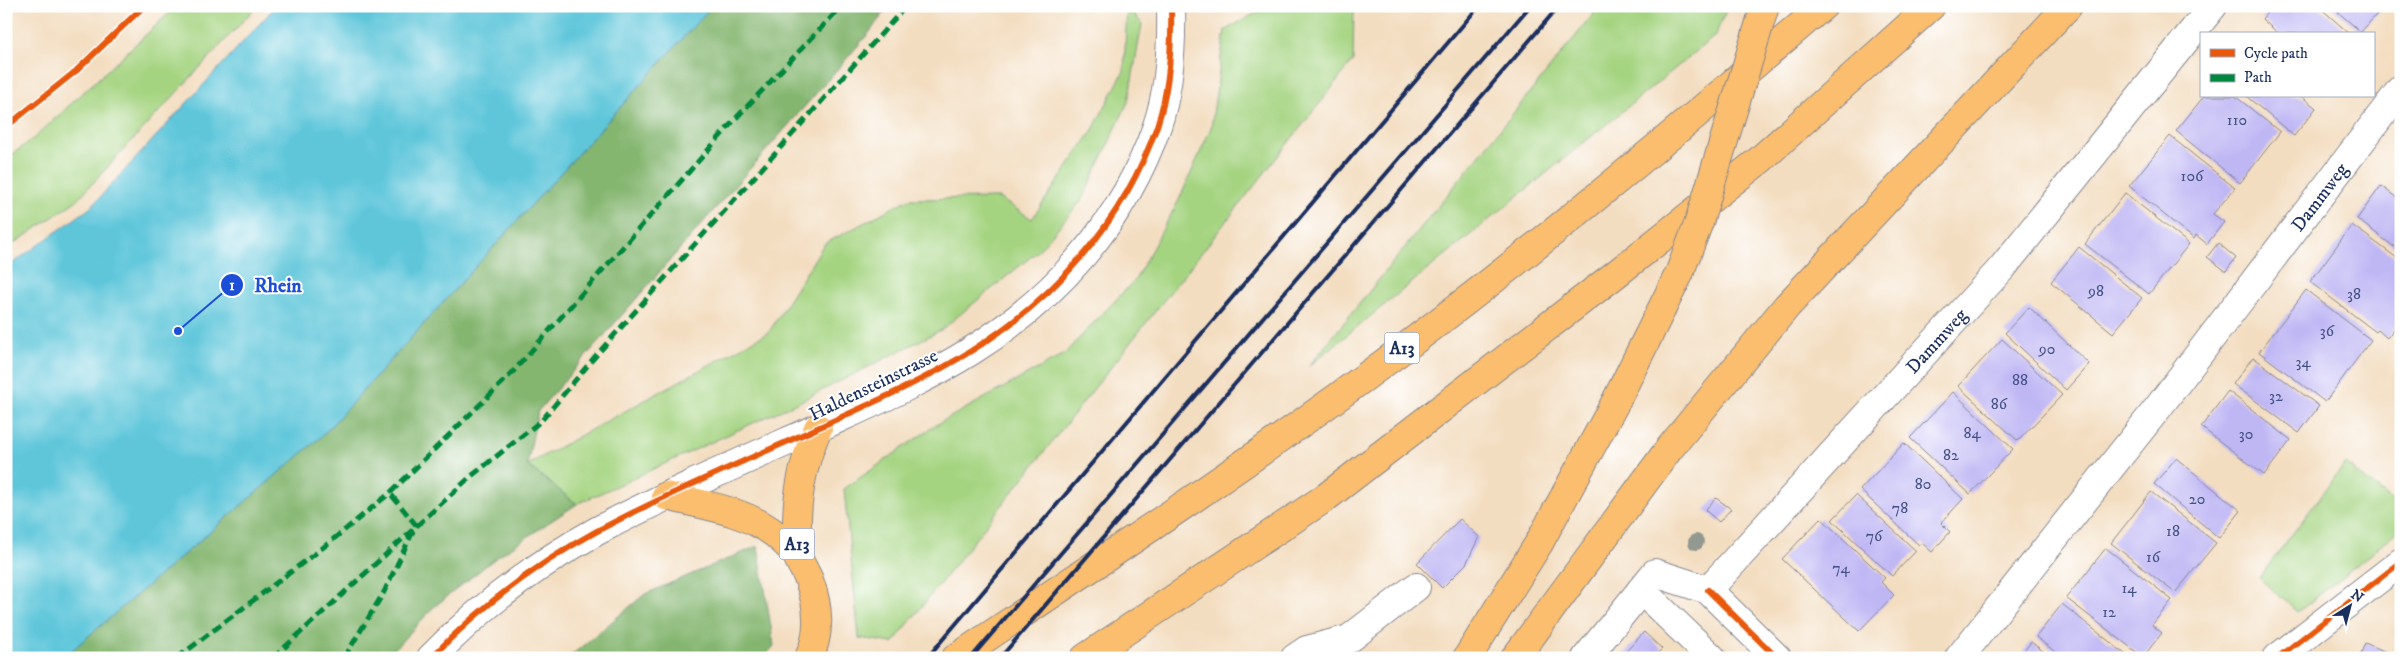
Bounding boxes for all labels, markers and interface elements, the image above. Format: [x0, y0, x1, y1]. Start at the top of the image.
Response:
legend [2200, 32, 2374, 98]
text: Cycle path [2244, 44, 2308, 63]
text: Path [2244, 68, 2272, 87]
house number: 110 [2227, 110, 2247, 130]
street label: Dammweg [2287, 158, 2354, 236]
house number: 106 [2181, 166, 2204, 186]
callout: Rhein [219, 267, 312, 302]
text: Rhein [254, 274, 302, 299]
text: 1 [229, 276, 235, 295]
house number: 98 [2087, 281, 2104, 301]
house number: 38 [2347, 284, 2361, 304]
street label: Dammweg [1902, 304, 1973, 379]
house number: 36 [2320, 321, 2335, 341]
road number: A13 [1384, 332, 1420, 363]
house number: 90 [2038, 339, 2055, 359]
street label: Haldensteinstrasse [806, 344, 942, 426]
house number: 34 [2295, 352, 2311, 372]
house number: 88 [2012, 370, 2028, 390]
house number: 32 [2269, 386, 2283, 406]
house number: 86 [1991, 394, 2008, 414]
house number: 84 [1963, 423, 1981, 443]
house number: 30 [2239, 424, 2253, 444]
house number: 82 [1943, 445, 1959, 465]
house number: 80 [1915, 474, 1931, 494]
house number: 20 [2189, 489, 2205, 509]
house number: 78 [1892, 498, 1908, 518]
house number: 18 [2166, 521, 2180, 541]
house number: 76 [1866, 526, 1883, 546]
road number: A13 [780, 528, 814, 560]
house number: 16 [2146, 547, 2161, 567]
house number: 74 [1832, 558, 1850, 578]
house number: 14 [2121, 578, 2137, 598]
north arrow [2324, 582, 2374, 632]
text: N [2347, 586, 2367, 607]
house number: 12 [2102, 602, 2116, 622]

